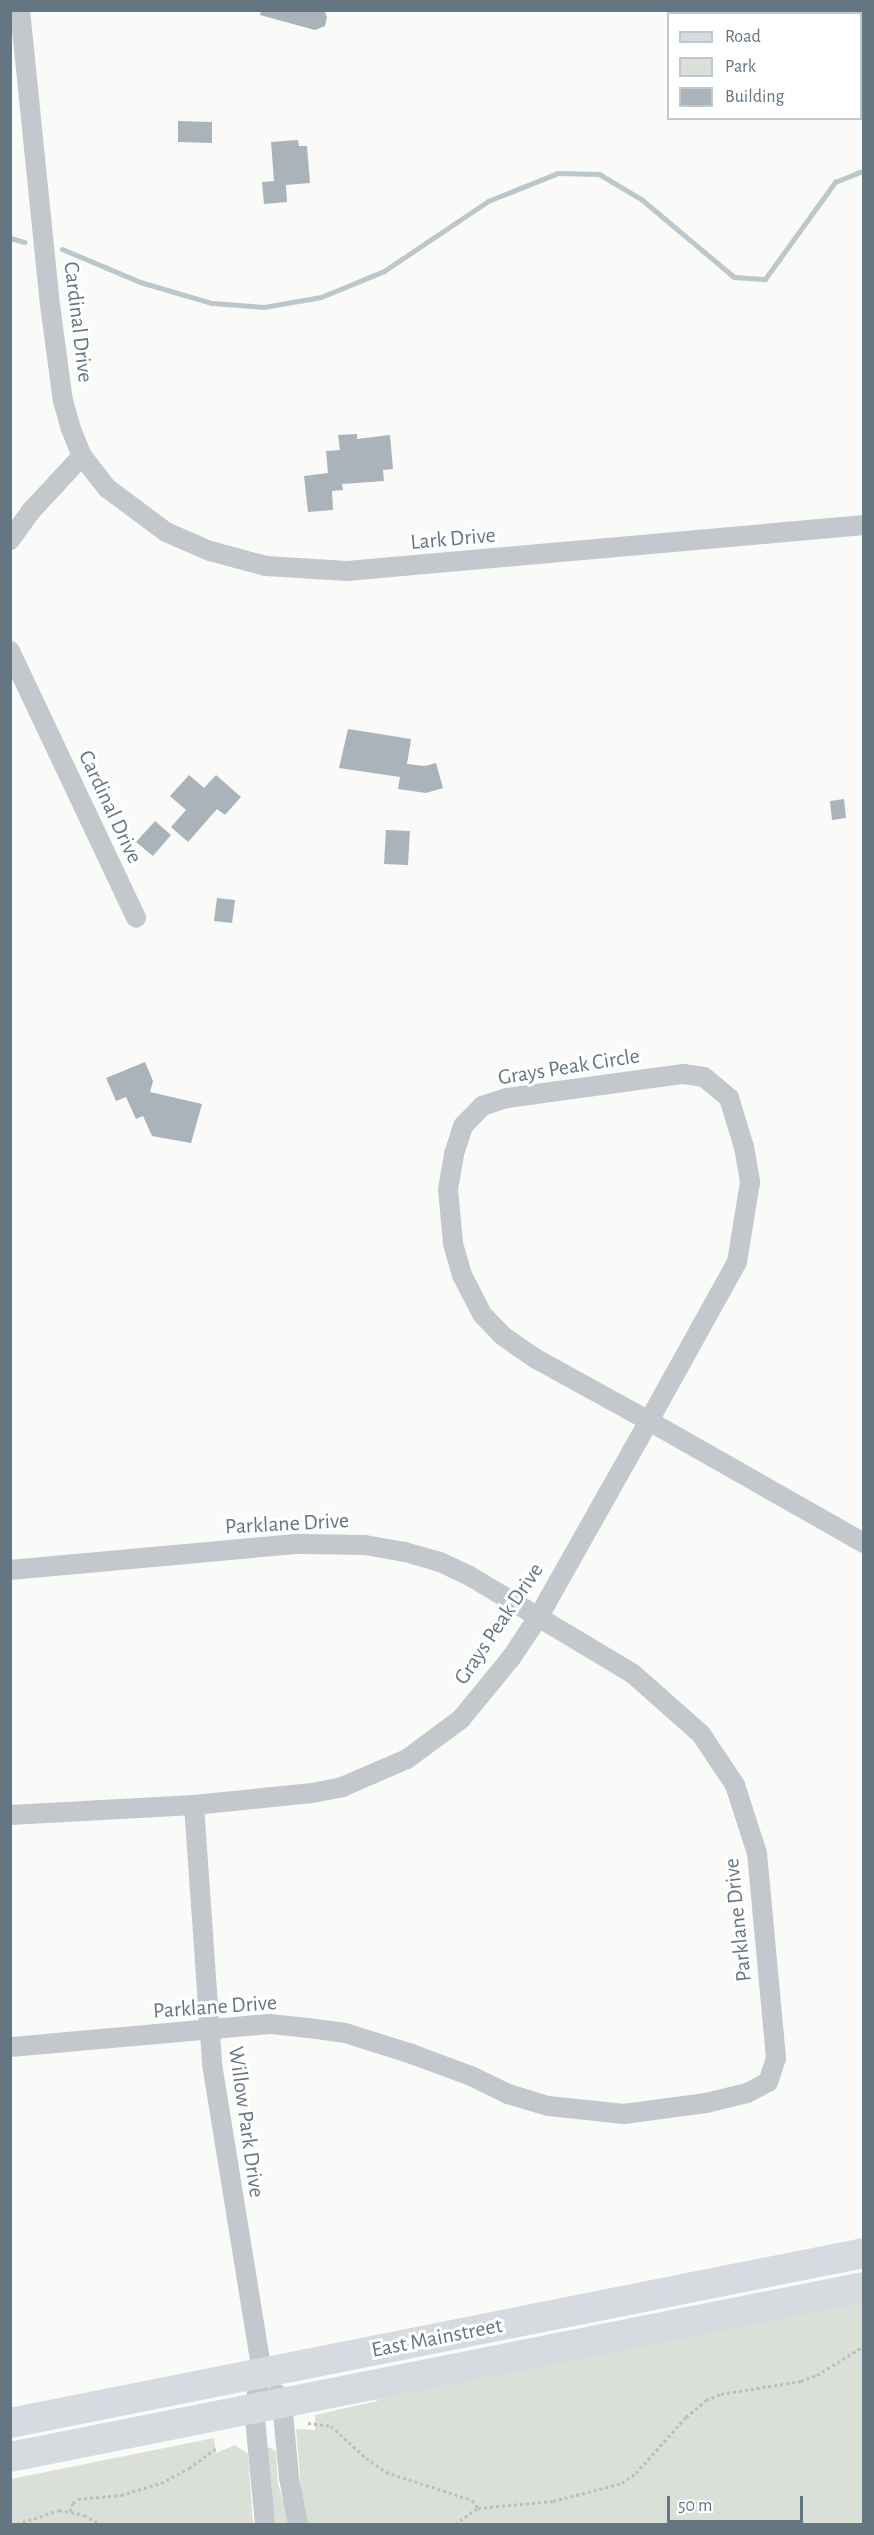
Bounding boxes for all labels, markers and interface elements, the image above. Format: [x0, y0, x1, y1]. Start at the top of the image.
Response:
legend [667, 12, 862, 120]
text: Road [725, 28, 761, 46]
text: Park [725, 58, 756, 76]
text: Building [725, 88, 784, 106]
street label: Cardinal Drive [57, 260, 99, 384]
street label: Lark Drive [409, 522, 497, 556]
street label: Cardinal Drive [72, 746, 148, 868]
street label: Grays Peak Circle [496, 1043, 642, 1091]
street label: Parklane Drive [224, 1508, 350, 1540]
street label: Grays Peak Drive [449, 1558, 549, 1690]
street label: Parklane Drive [718, 1857, 758, 1983]
street label: Parklane Drive [152, 1989, 278, 2025]
street label: Willow Park Drive [222, 2045, 270, 2199]
street label: East Mainstreet [369, 2312, 505, 2364]
scale bar [670, 2484, 806, 2522]
text: 50 m [678, 2497, 712, 2515]

